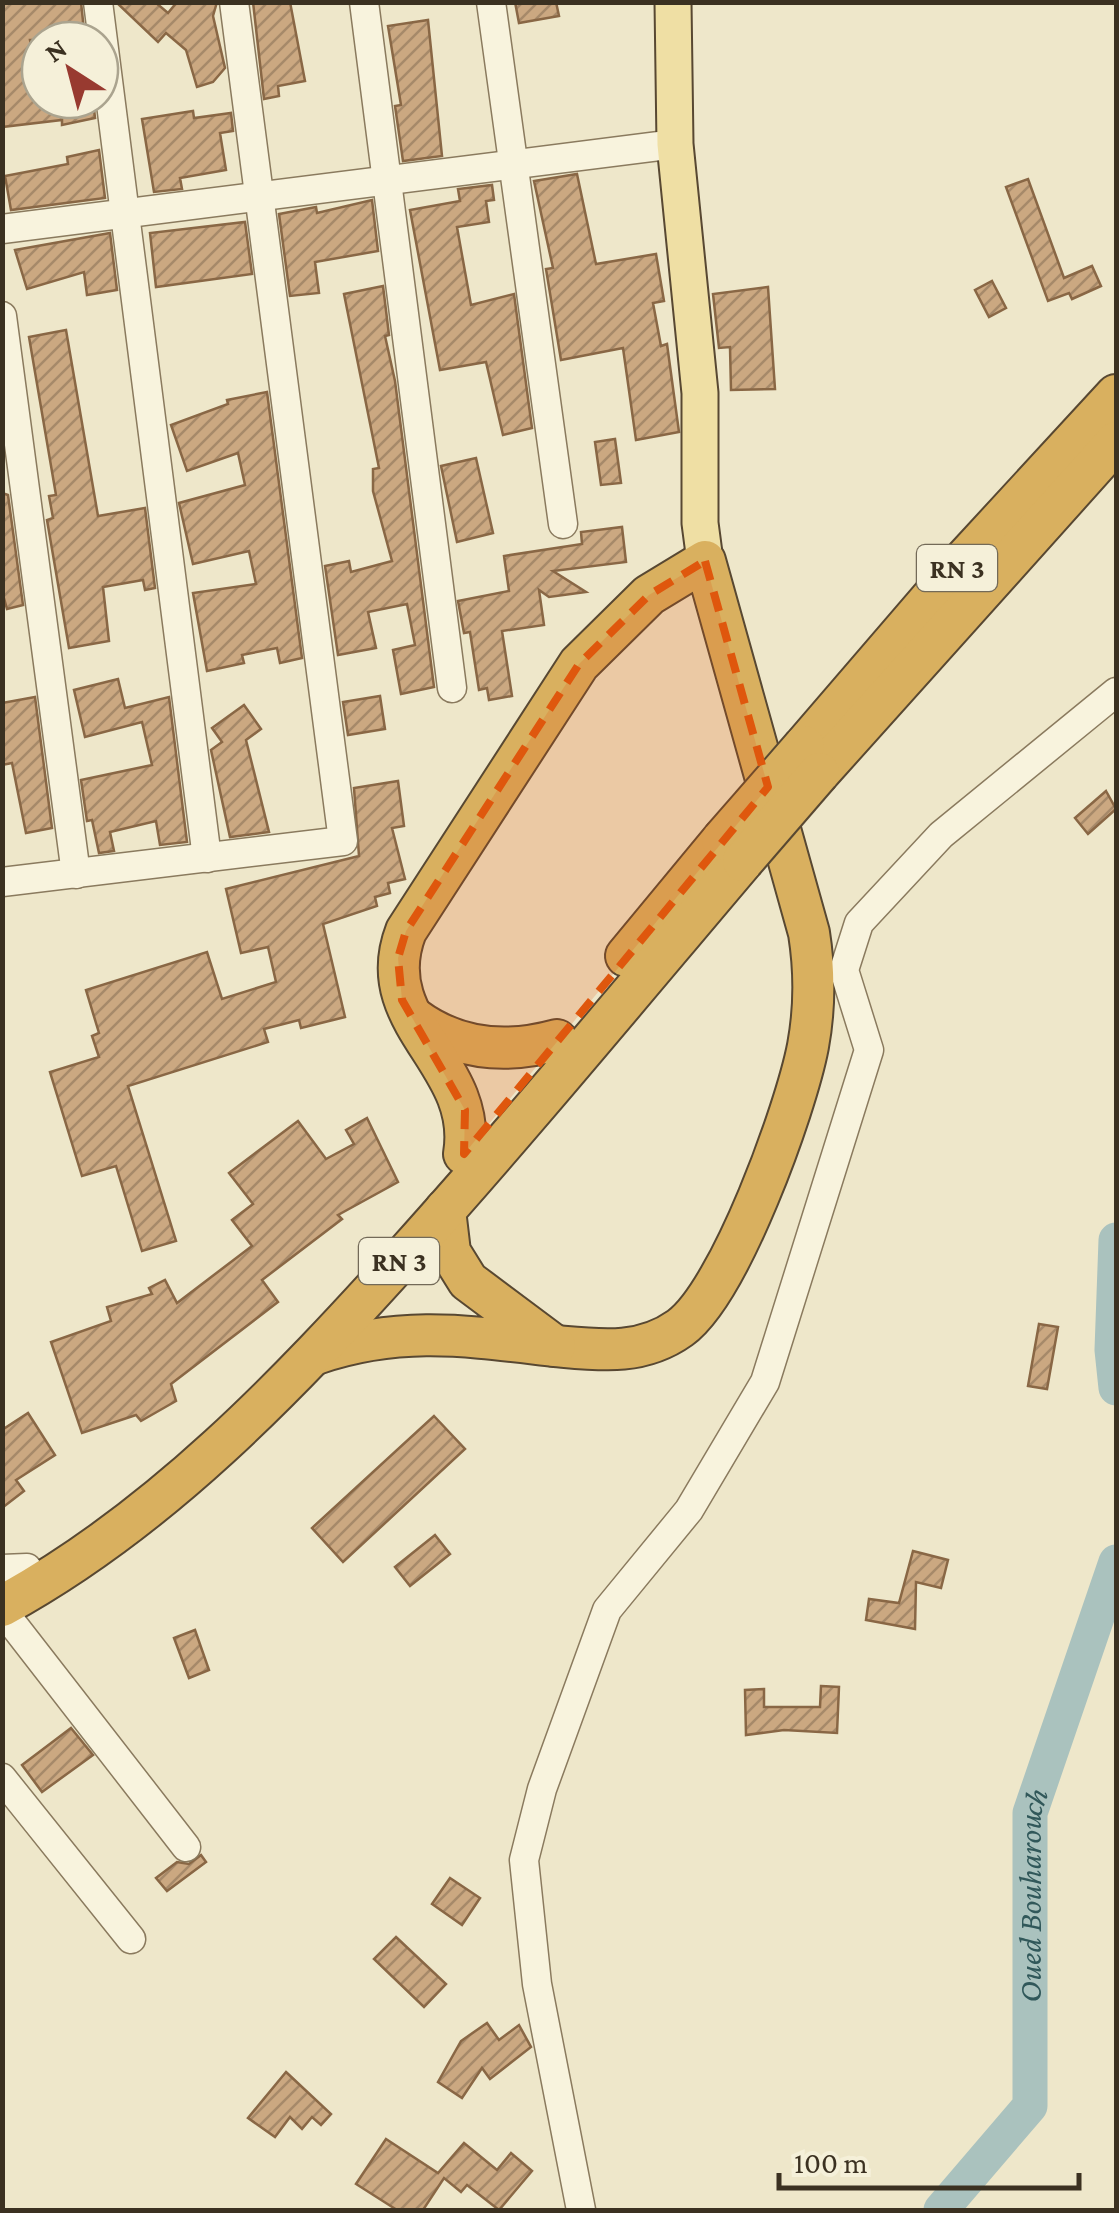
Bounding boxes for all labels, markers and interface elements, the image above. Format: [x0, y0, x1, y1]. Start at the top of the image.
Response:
north arrow [20, 20, 120, 120]
text: N [39, 32, 72, 68]
road number: RN 3 [917, 545, 997, 591]
road number: RN 3 [359, 1238, 439, 1284]
water label: Oued Bouharouch [1012, 1783, 1055, 2002]
scale bar [779, 2128, 1079, 2190]
text: 100 m [794, 2146, 868, 2179]

